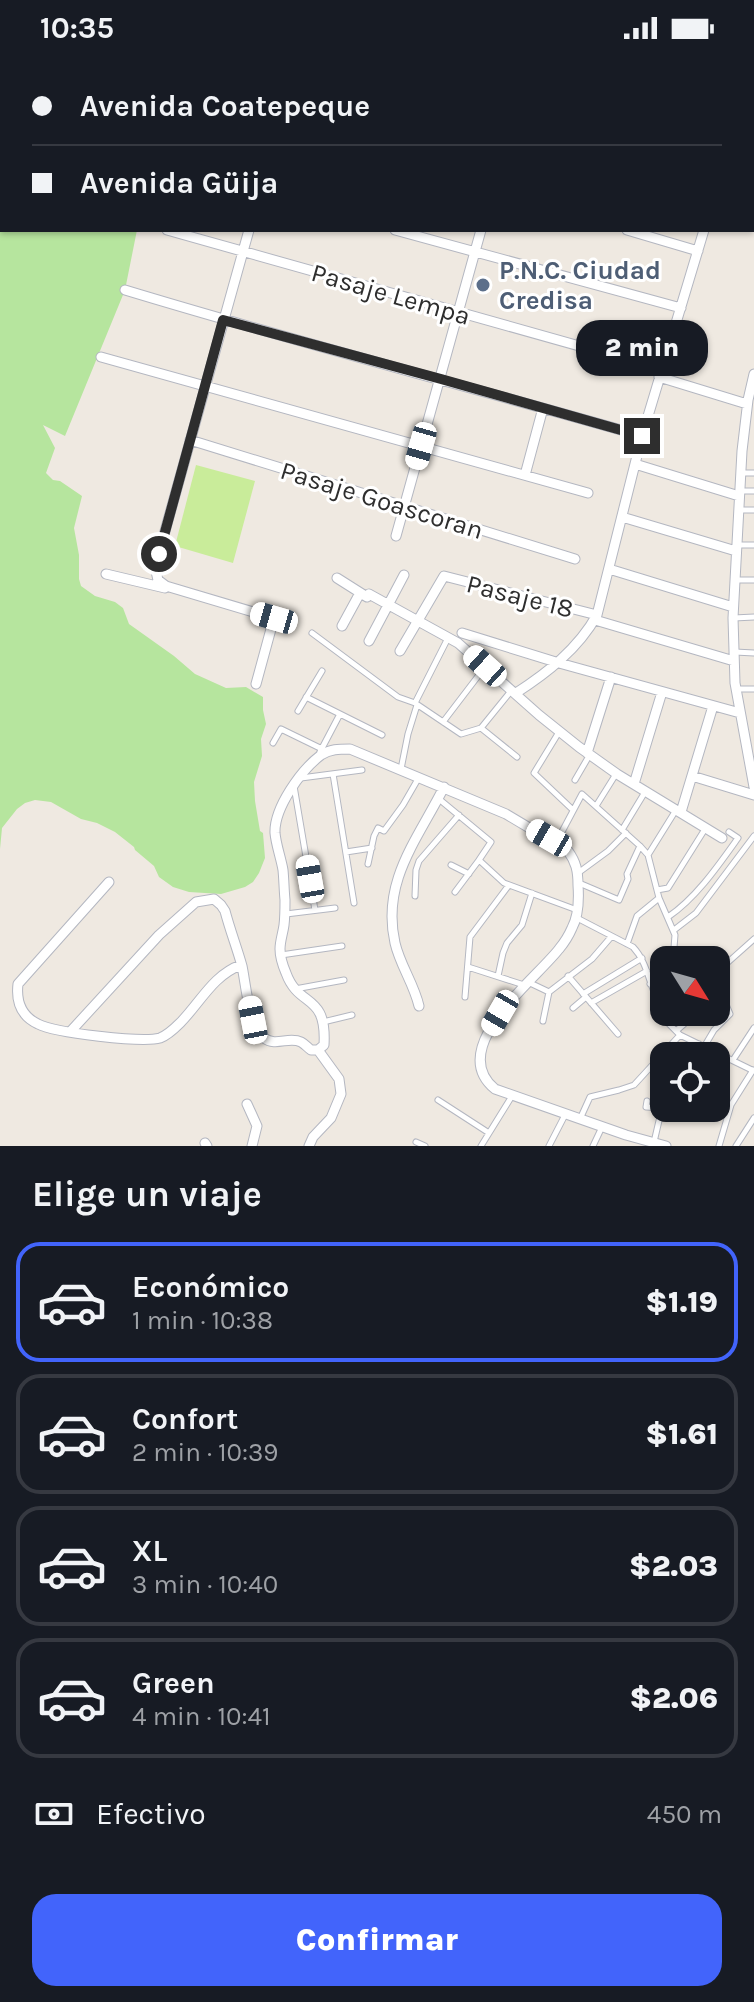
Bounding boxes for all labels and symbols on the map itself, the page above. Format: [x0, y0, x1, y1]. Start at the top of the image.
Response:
place label: P.N.C. Ciudad Credisa [499, 255, 661, 316]
street label: Pasaje Lempa [308, 257, 474, 332]
marker: P.N.C. Ciudad Credisa [474, 276, 492, 294]
callout: 2 min [576, 320, 708, 376]
route end [624, 418, 660, 454]
car [403, 420, 439, 472]
street label: Pasaje Goascoran [277, 455, 487, 546]
route start [141, 536, 177, 572]
street label: Pasaje 18 [463, 568, 576, 625]
car [248, 600, 300, 636]
car [459, 641, 511, 691]
car [522, 816, 576, 860]
car [294, 853, 326, 905]
north arrow [650, 946, 730, 1026]
car [478, 986, 522, 1040]
car [237, 994, 269, 1046]

